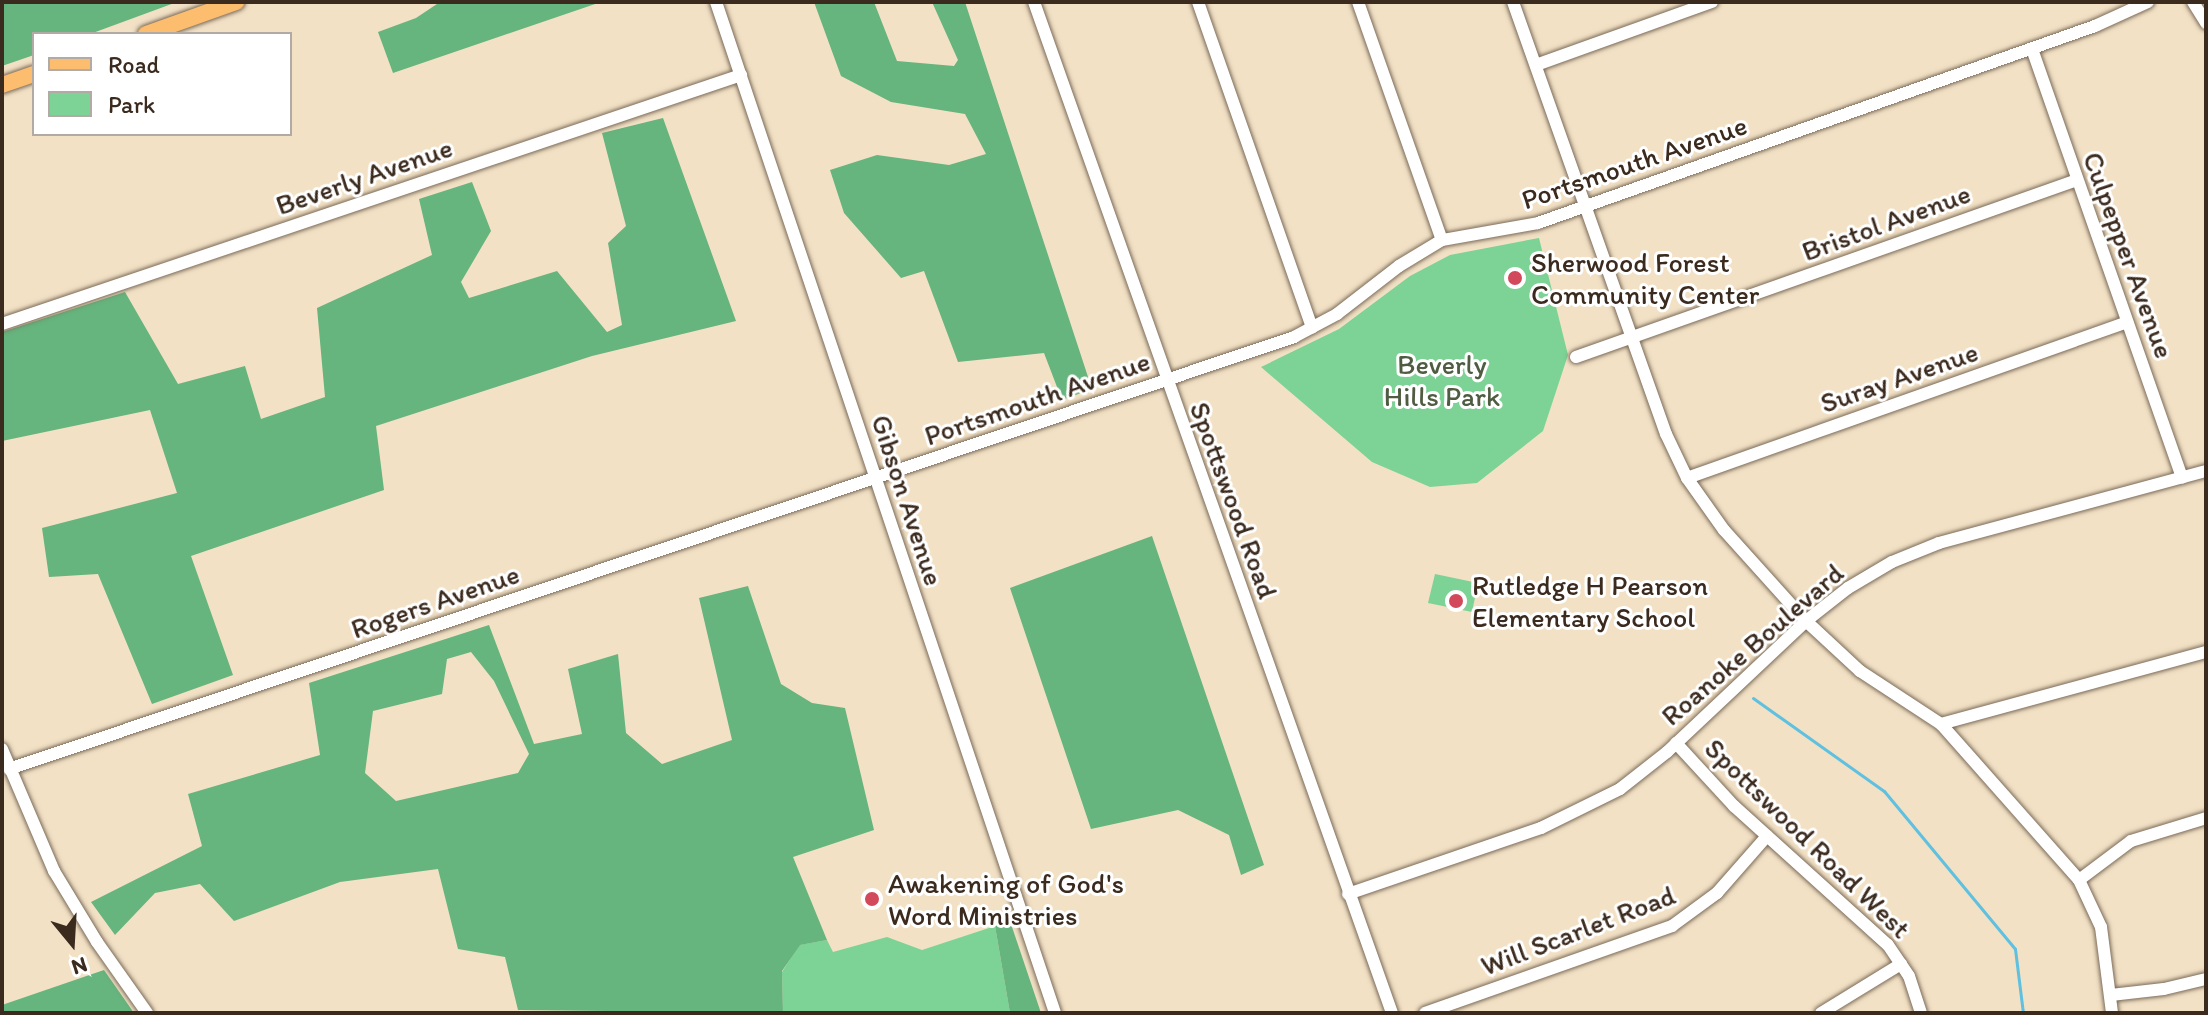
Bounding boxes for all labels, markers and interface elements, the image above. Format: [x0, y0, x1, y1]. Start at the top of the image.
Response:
legend [32, 32, 292, 136]
text: Road [108, 50, 160, 79]
text: Park [108, 90, 155, 119]
street label: Portsmouth Avenue [1517, 108, 1751, 216]
street label: Beverly Avenue [272, 130, 456, 222]
street label: Culpepper Avenue [2076, 148, 2182, 362]
street label: Bristol Avenue [1798, 176, 1974, 268]
place label: Sherwood Forest Community Center [1531, 245, 1760, 311]
marker: Sherwood Forest Community Center [1506, 269, 1524, 287]
street label: Suray Avenue [1816, 335, 1982, 419]
street label: Portsmouth Avenue [920, 344, 1154, 452]
park label: Beverly Hills Park [1384, 347, 1500, 413]
street label: Spottswood Road [1183, 397, 1285, 603]
street label: Gibson Avenue [865, 410, 951, 590]
street label: Roanoke Boulevard [1653, 555, 1851, 733]
street label: Rogers Avenue [346, 557, 524, 645]
place label: Rutledge H Pearson Elementary School [1472, 568, 1707, 634]
marker: Rutledge H Pearson Elementary School [1447, 592, 1465, 610]
street label: Spottswood Road West [1698, 731, 1918, 945]
place label: Awakening of God's Word Ministries [888, 866, 1124, 932]
street label: Will Scarlet Road [1476, 877, 1680, 983]
marker: Awakening of God's Word Ministries [863, 890, 881, 908]
north arrow [32, 903, 112, 983]
text: N [68, 951, 91, 981]

